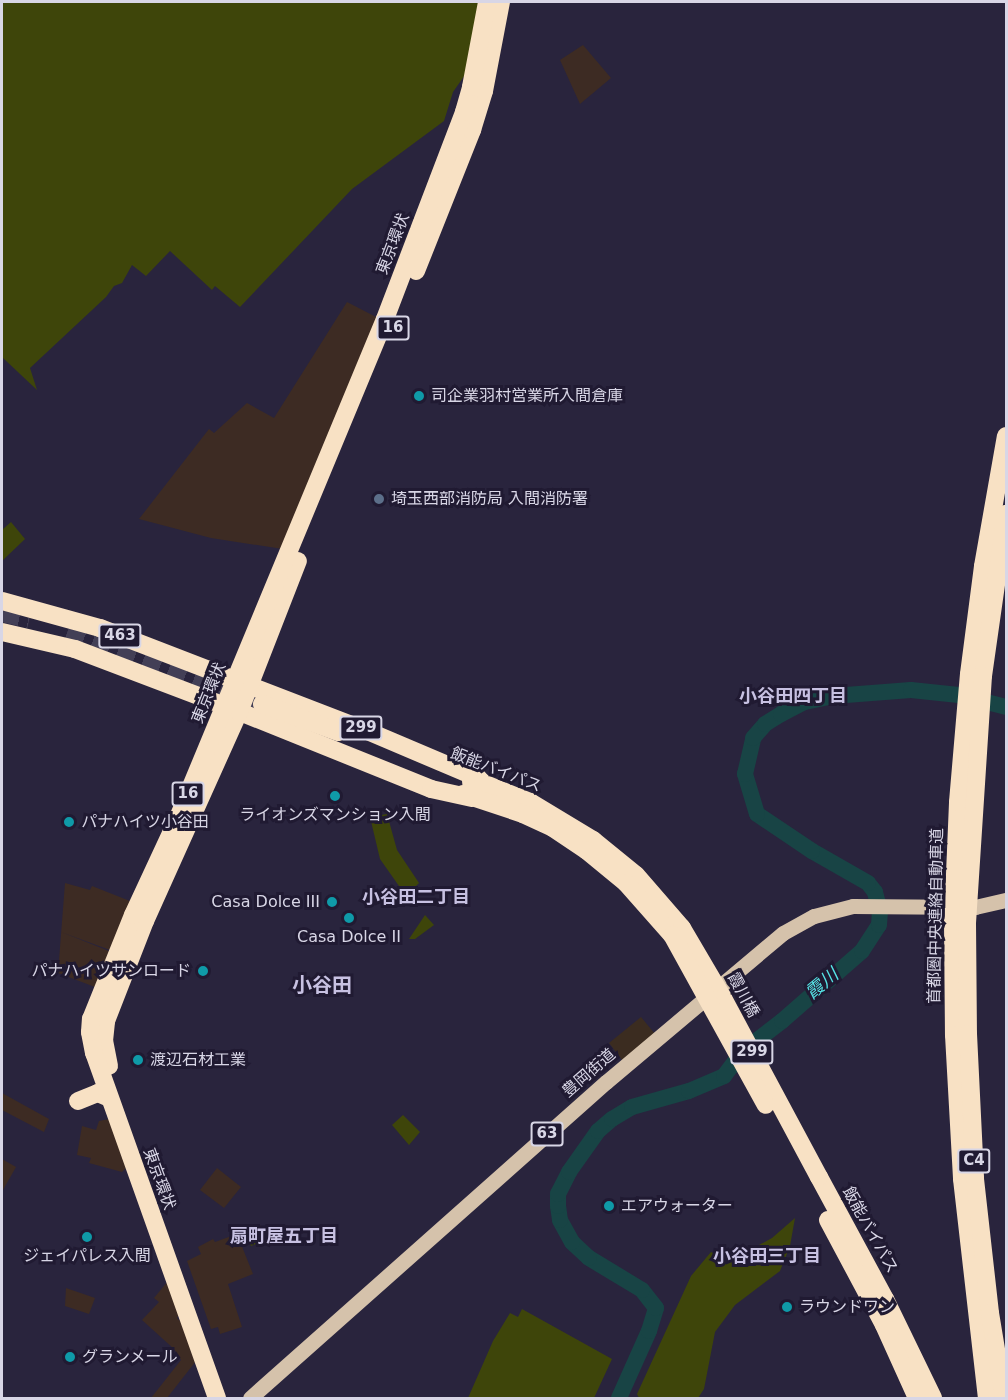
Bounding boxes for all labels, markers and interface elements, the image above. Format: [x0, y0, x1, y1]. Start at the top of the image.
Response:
street label: 東京環状 [373, 211, 413, 277]
road number: 16 [376, 316, 410, 340]
place label: 司企業羽村営業所入間倉庫 [431, 386, 623, 406]
marker: 司企業羽村営業所入間倉庫 [412, 389, 426, 403]
place label: 埼玉西部消防局 入間消防署 [391, 489, 588, 509]
marker: 埼玉西部消防局 入間消防署 [372, 492, 386, 506]
road number: 463 [98, 624, 142, 648]
street label: 東京環状 [188, 660, 230, 726]
district label: 小谷田四丁目 [739, 685, 847, 707]
road number: 299 [338, 716, 384, 740]
street label: 飯能バイパス [448, 744, 544, 796]
road number: 16 [172, 782, 204, 806]
marker: ライオンズマンション入間 [328, 789, 342, 803]
place label: ライオンズマンション入間 [239, 805, 431, 825]
place label: パナハイツ小谷田 [81, 812, 209, 832]
marker: パナハイツ小谷田 [62, 815, 76, 829]
street label: 首都圏中央連絡自動車道 [925, 828, 947, 1004]
district label: 小谷田二丁目 [362, 886, 470, 908]
place label: Casa Dolce III [211, 892, 320, 912]
marker: Casa Dolce III [325, 895, 339, 909]
marker: Casa Dolce II [342, 911, 356, 925]
place label: Casa Dolce II [297, 927, 401, 947]
place label: パナハイツサンロード [31, 961, 191, 981]
marker: パナハイツサンロード [196, 964, 210, 978]
water label: 霞川 [801, 964, 843, 1004]
street label: 霞川橋 [723, 969, 763, 1021]
district label: 小谷田 [292, 973, 352, 997]
road number: 299 [730, 1040, 774, 1064]
street label: 豊岡街道 [559, 1045, 619, 1101]
place label: 渡辺石材工業 [150, 1050, 246, 1070]
marker: 渡辺石材工業 [131, 1053, 145, 1067]
road number: 63 [530, 1122, 564, 1146]
street label: 東京環状 [139, 1146, 179, 1212]
road number: C4 [956, 1149, 992, 1173]
street label: 飯能バイパス [838, 1183, 902, 1277]
place label: エアウォーター [621, 1196, 733, 1216]
marker: エアウォーター [602, 1199, 616, 1213]
district label: 扇町屋五丁目 [230, 1225, 338, 1247]
marker: ジェイパレス入間 [80, 1230, 94, 1244]
district label: 小谷田三丁目 [713, 1245, 821, 1267]
place label: ジェイパレス入間 [23, 1246, 151, 1266]
place label: ラウンドワン [799, 1297, 895, 1317]
marker: ラウンドワン [780, 1300, 794, 1314]
place label: グランメール [82, 1347, 178, 1367]
marker: グランメール [63, 1350, 77, 1364]

